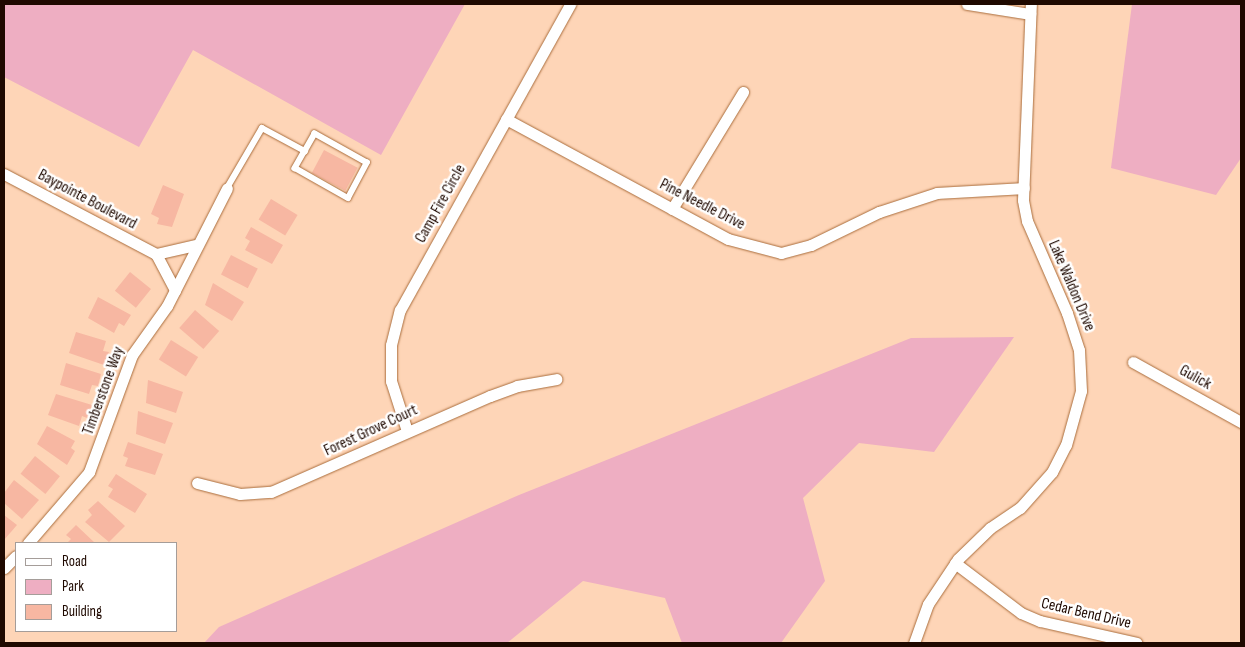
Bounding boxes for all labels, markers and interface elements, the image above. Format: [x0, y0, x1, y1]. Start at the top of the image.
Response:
street label: Camp Fire Circle [412, 161, 470, 247]
street label: Baypointe Boulevard [34, 166, 140, 234]
street label: Pine Needle Drive [656, 175, 748, 235]
street label: Lake Waldon Drive [1043, 238, 1099, 334]
street label: Timberstone Way [79, 344, 129, 438]
street label: Gulick [1176, 361, 1214, 395]
street label: Forest Grove Court [321, 401, 421, 461]
legend [15, 542, 178, 632]
text: Road [62, 552, 87, 571]
text: Park [62, 577, 84, 596]
street label: Cedar Bend Drive [1039, 594, 1133, 634]
text: Building [62, 602, 102, 621]

